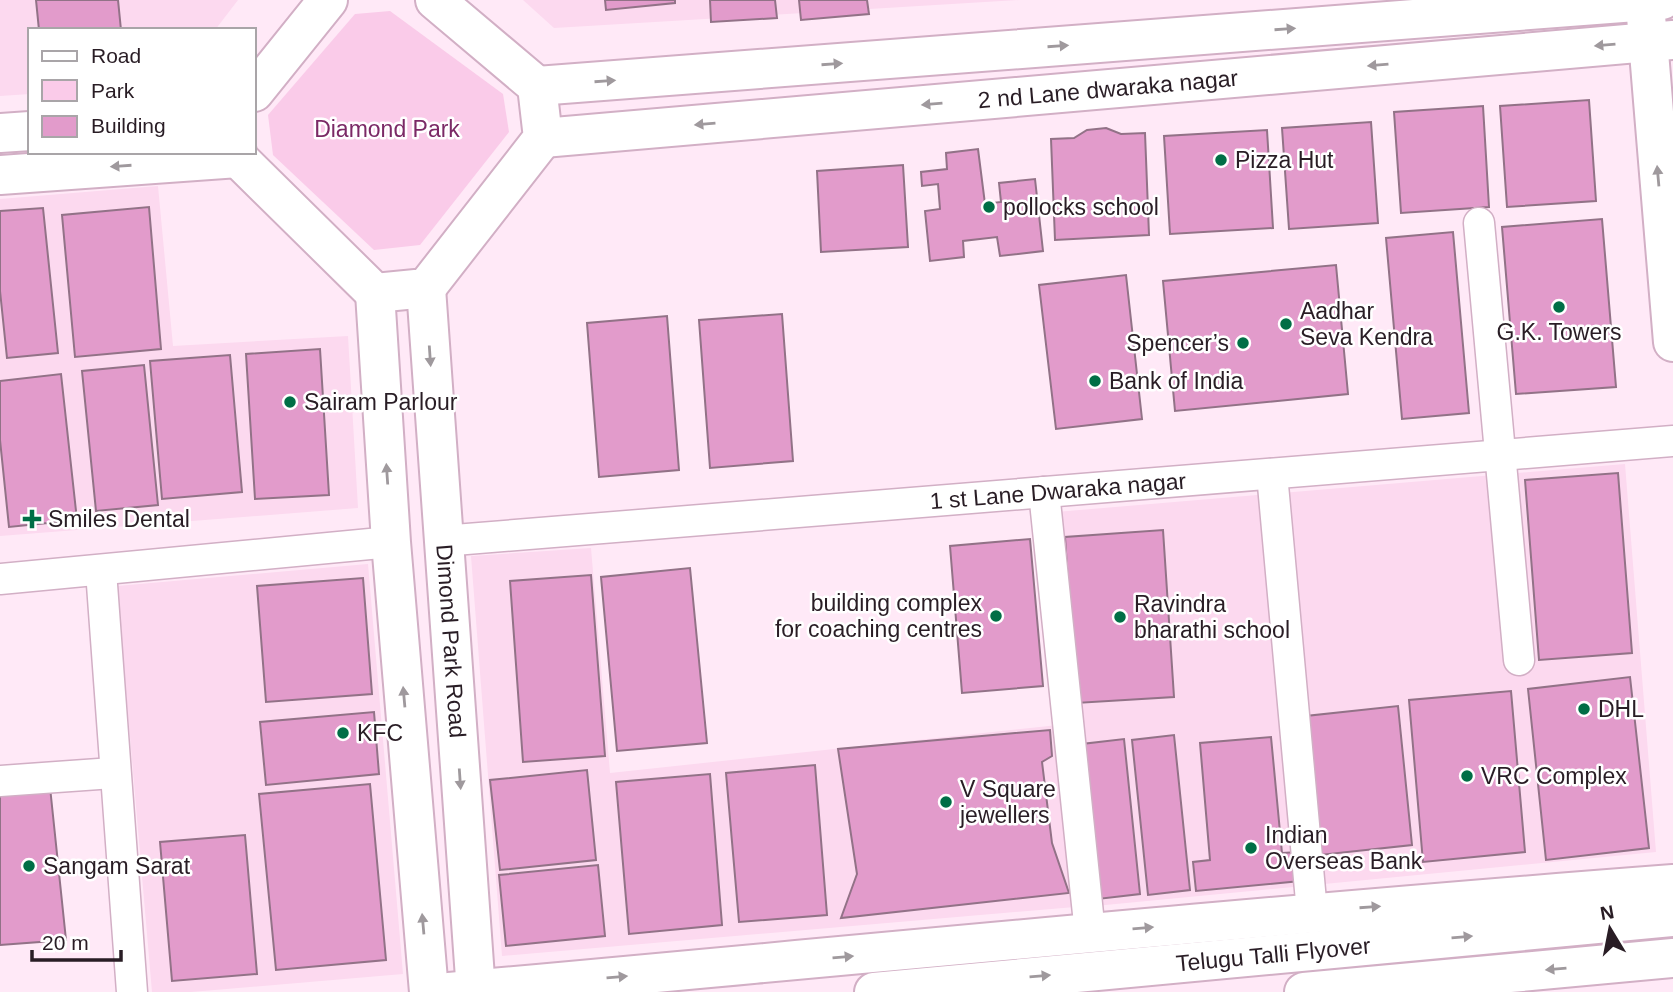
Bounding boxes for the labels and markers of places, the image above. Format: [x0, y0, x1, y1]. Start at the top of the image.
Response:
place label: Pizza Hut [1235, 147, 1334, 173]
marker: Pizza Hut [1213, 152, 1229, 168]
place label: pollocks school [1003, 194, 1159, 220]
marker: pollocks school [981, 199, 997, 215]
place label: Aadhar Seva Kendra [1300, 298, 1433, 350]
marker: G.K. Towers [1551, 299, 1567, 315]
marker: Aadhar Seva Kendra [1278, 316, 1294, 332]
place label: G.K. Towers [1497, 319, 1621, 345]
place label: Spencer’s [1126, 330, 1229, 356]
marker: Spencer’s [1235, 335, 1251, 351]
place label: Bank of India [1109, 368, 1243, 394]
marker: Bank of India [1087, 373, 1103, 389]
place label: Sairam Parlour [304, 389, 458, 415]
marker: Sairam Parlour [282, 394, 298, 410]
place label: Smiles Dental [48, 506, 190, 532]
marker: Smiles Dental [22, 509, 42, 529]
place label: building complex for coaching centres [775, 590, 982, 642]
place label: Ravindra bharathi school [1134, 591, 1290, 643]
marker: building complex for coaching centres [988, 608, 1004, 624]
marker: Ravindra bharathi school [1112, 609, 1128, 625]
place label: DHL [1598, 696, 1644, 722]
marker: DHL [1576, 701, 1592, 717]
place label: KFC [357, 720, 403, 746]
marker: KFC [335, 725, 351, 741]
place label: VRC Complex [1481, 763, 1627, 789]
marker: VRC Complex [1459, 768, 1475, 784]
place label: V Square jewellers [959, 776, 1056, 828]
marker: V Square jewellers [938, 794, 954, 810]
place label: Indian Overseas Bank [1265, 822, 1423, 874]
marker: Indian Overseas Bank [1243, 840, 1259, 856]
place label: Sangam Sarat [43, 853, 191, 879]
marker: Sangam Sarat [21, 858, 37, 874]

